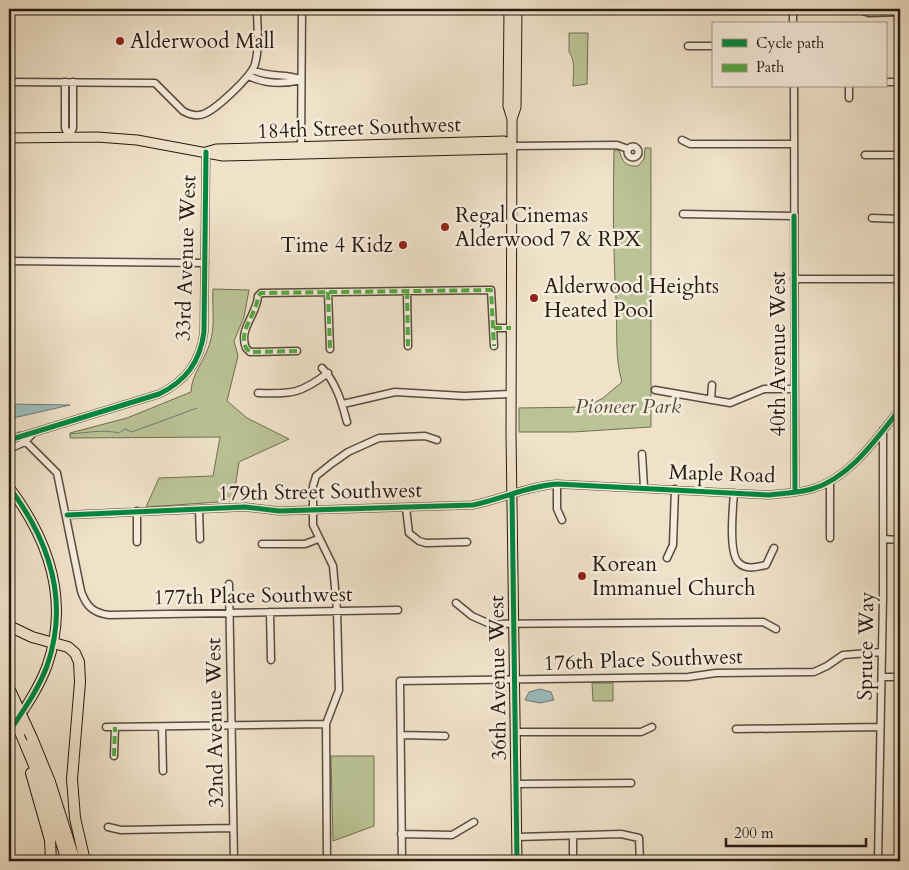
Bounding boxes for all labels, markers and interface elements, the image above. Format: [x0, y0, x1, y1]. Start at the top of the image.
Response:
legend [712, 22, 886, 88]
place label: Alderwood Mall [130, 27, 275, 56]
text: Cycle path [756, 33, 825, 53]
marker: Alderwood Mall [114, 35, 126, 47]
text: Path [756, 57, 785, 77]
street label: 184th Street Southwest [257, 110, 462, 146]
street label: 33rd Avenue West [169, 174, 203, 342]
place label: Regal Cinemas Alderwood 7 & RPX [455, 201, 642, 254]
marker: Regal Cinemas Alderwood 7 & RPX [439, 221, 451, 233]
place label: Time 4 Kidz [280, 231, 394, 260]
marker: Time 4 Kidz [397, 239, 409, 251]
street label: 40th Avenue West [764, 271, 793, 437]
place label: Alderwood Heights Heated Pool [544, 272, 719, 325]
marker: Alderwood Heights Heated Pool [528, 292, 540, 304]
park label: Pioneer Park [575, 392, 682, 421]
street label: Maple Road [668, 458, 776, 490]
street label: 179th Street Southwest [218, 476, 423, 508]
place label: Korean Immanuel Church [592, 550, 756, 603]
marker: Korean Immanuel Church [576, 570, 588, 582]
street label: 177th Place Southwest [153, 580, 353, 612]
street label: Spruce Way [851, 591, 881, 701]
street label: 36th Avenue West [482, 595, 514, 761]
street label: 32nd Avenue West [199, 637, 231, 808]
street label: 176th Place Southwest [543, 642, 743, 678]
scale bar [726, 815, 866, 847]
text: 200 m [734, 823, 774, 843]

